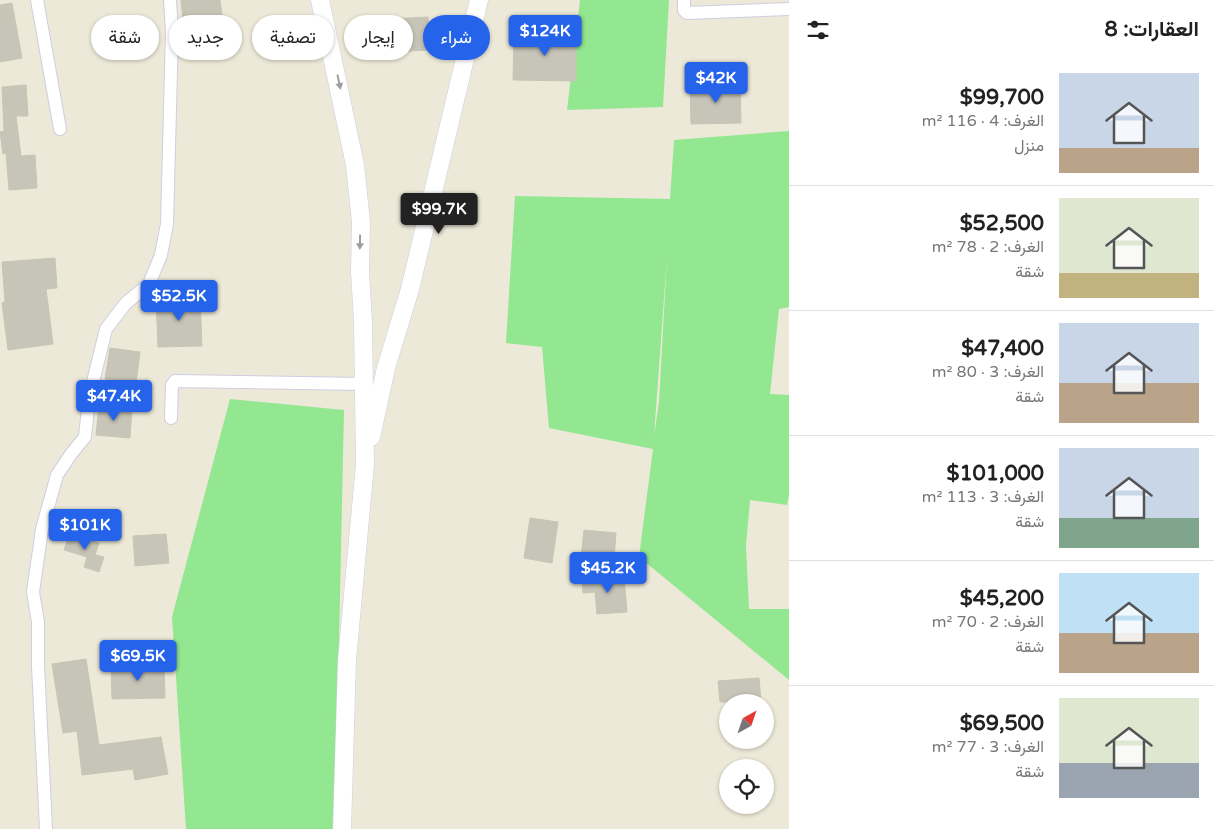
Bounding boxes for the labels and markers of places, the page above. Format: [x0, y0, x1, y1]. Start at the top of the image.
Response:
pin: $124K [510, 15, 580, 57]
pin: $42K [686, 62, 746, 104]
pin: $99.7K [398, 192, 480, 235]
pin: $52.5K [138, 280, 220, 322]
pin: $47.4K [73, 380, 155, 422]
pin: $101K [50, 508, 120, 551]
pin: $45.2K [567, 552, 649, 594]
pin: $69.5K [97, 640, 179, 682]

